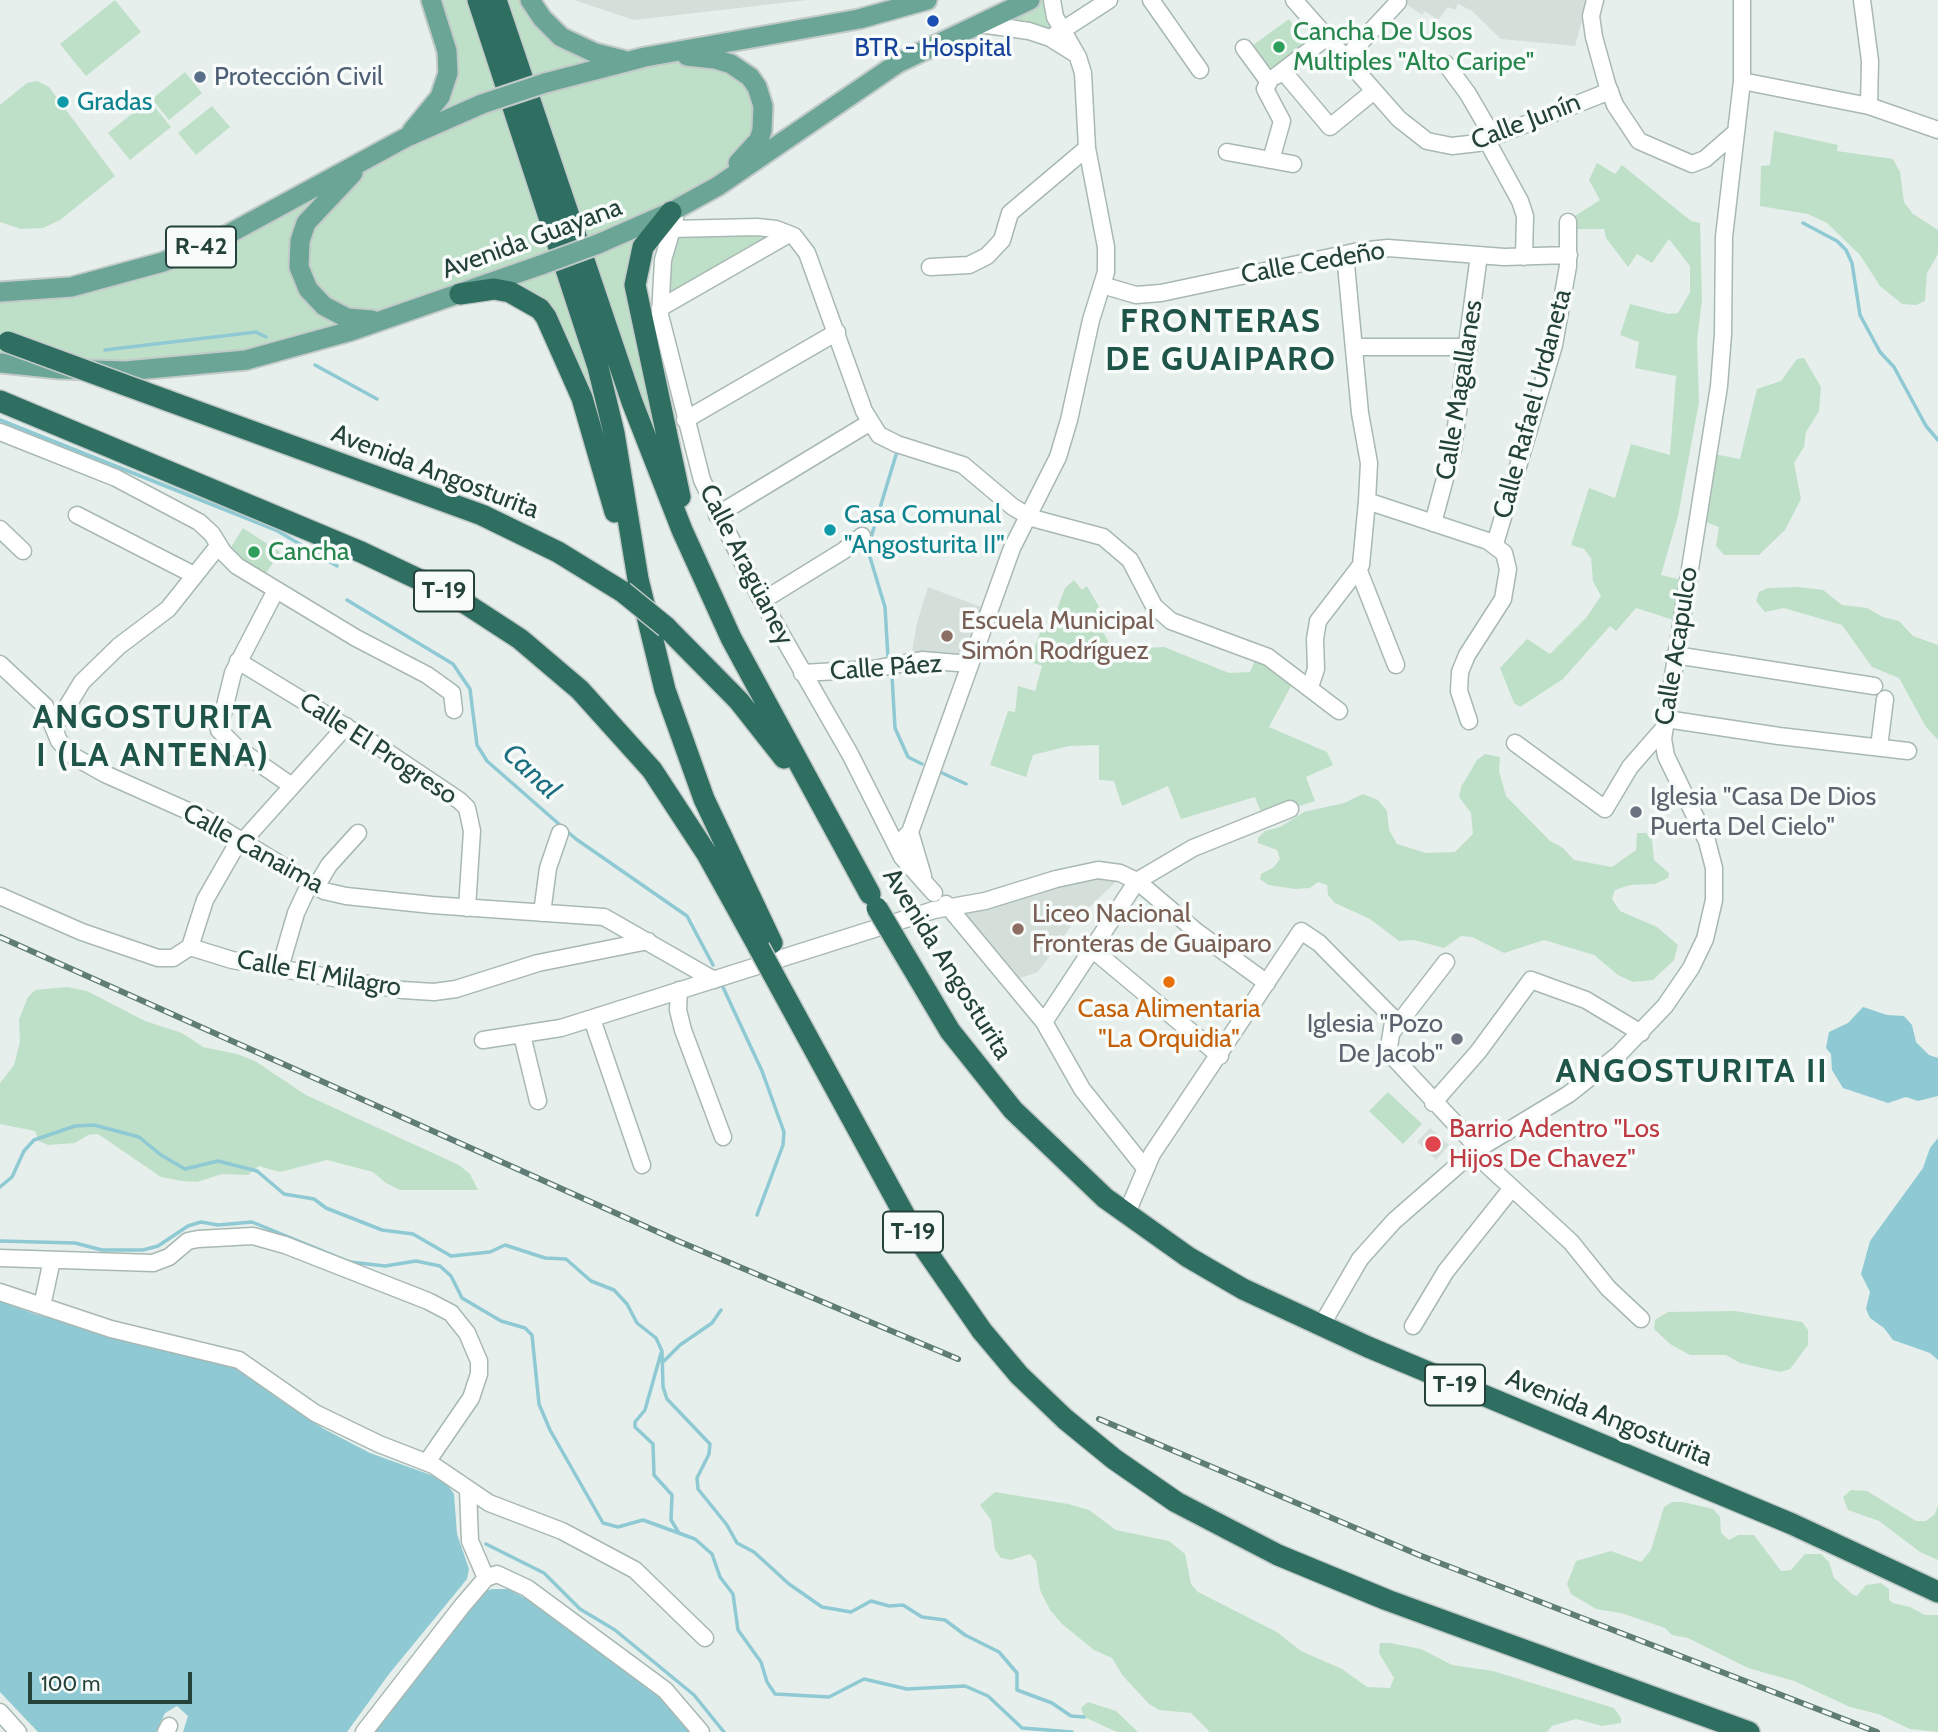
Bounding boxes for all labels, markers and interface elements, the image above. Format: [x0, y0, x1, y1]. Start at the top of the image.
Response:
marker: BTR - Hospital [925, 13, 941, 29]
place label: Cancha De Usos Multiples "Alto Caripe" [1293, 16, 1534, 78]
place label: BTR - Hospital [854, 32, 1012, 64]
marker: Cancha De Usos Multiples "Alto Caripe" [1271, 39, 1287, 55]
place label: Protección Civil [214, 61, 383, 93]
marker: Protección Civil [192, 69, 208, 85]
place label: Gradas [77, 86, 153, 118]
street label: Calle Junín [1467, 87, 1585, 157]
marker: Gradas [55, 94, 71, 110]
street label: Avenida Guayana [438, 192, 626, 286]
road number: R-42 [166, 226, 236, 268]
street label: Calle Cedeño [1239, 235, 1387, 291]
street label: Calle Rafael Urdaneta [1487, 286, 1579, 522]
street label: Calle Magallanes [1430, 298, 1490, 482]
district label: FRONTERAS DE GUAIPARO [1107, 302, 1335, 380]
street label: Avenida Angosturita [327, 418, 543, 526]
street label: Calle Aragüaney [692, 479, 800, 651]
place label: Casa Comunal "Angosturita II" [844, 499, 1005, 560]
marker: Casa Comunal "Angosturita II" [822, 522, 838, 538]
place label: Cancha [268, 536, 349, 568]
marker: Cancha [246, 544, 262, 560]
street label: Calle Acapulco [1649, 565, 1705, 727]
road number: T-19 [414, 570, 474, 612]
place label: Escuela Municipal Simón Rodríguez [961, 605, 1154, 666]
marker: Escuela Municipal Simón Rodríguez [939, 628, 955, 644]
street label: Calle Páez [829, 649, 943, 687]
street label: Calle El Progreso [293, 686, 463, 812]
district label: ANGOSTURITA I (LA ANTENA) [34, 698, 272, 776]
water label: Canal [495, 737, 567, 807]
place label: Iglesia "Casa De Dios Puerta Del Cielo" [1650, 781, 1876, 842]
street label: Calle Canaima [177, 798, 329, 900]
marker: Iglesia "Casa De Dios Puerta Del Cielo" [1628, 804, 1644, 820]
street label: Avenida Angosturita [876, 863, 1018, 1065]
place label: Liceo Nacional Fronteras de Guaiparo [1032, 898, 1272, 960]
marker: Liceo Nacional Fronteras de Guaiparo [1010, 921, 1026, 937]
street label: Calle El Milagro [234, 944, 404, 1004]
marker: Casa Alimentaria "La Orquidia" [1161, 974, 1177, 990]
place label: Casa Alimentaria "La Orquidia" [1078, 993, 1260, 1054]
place label: Iglesia "Pozo De Jacob" [1307, 1008, 1443, 1070]
marker: Iglesia "Pozo De Jacob" [1449, 1031, 1465, 1047]
district label: ANGOSTURITA II [1557, 1052, 1827, 1092]
place label: Barrio Adentro "Los Hijos De Chavez" [1449, 1113, 1660, 1174]
marker: Barrio Adentro "Los Hijos De Chavez" [1423, 1134, 1443, 1154]
road number: T-19 [883, 1212, 943, 1252]
street label: Avenida Angosturita [1501, 1362, 1717, 1474]
road number: T-19 [1425, 1364, 1485, 1406]
scale bar [32, 1658, 196, 1702]
text: 100 m [41, 1671, 100, 1696]

